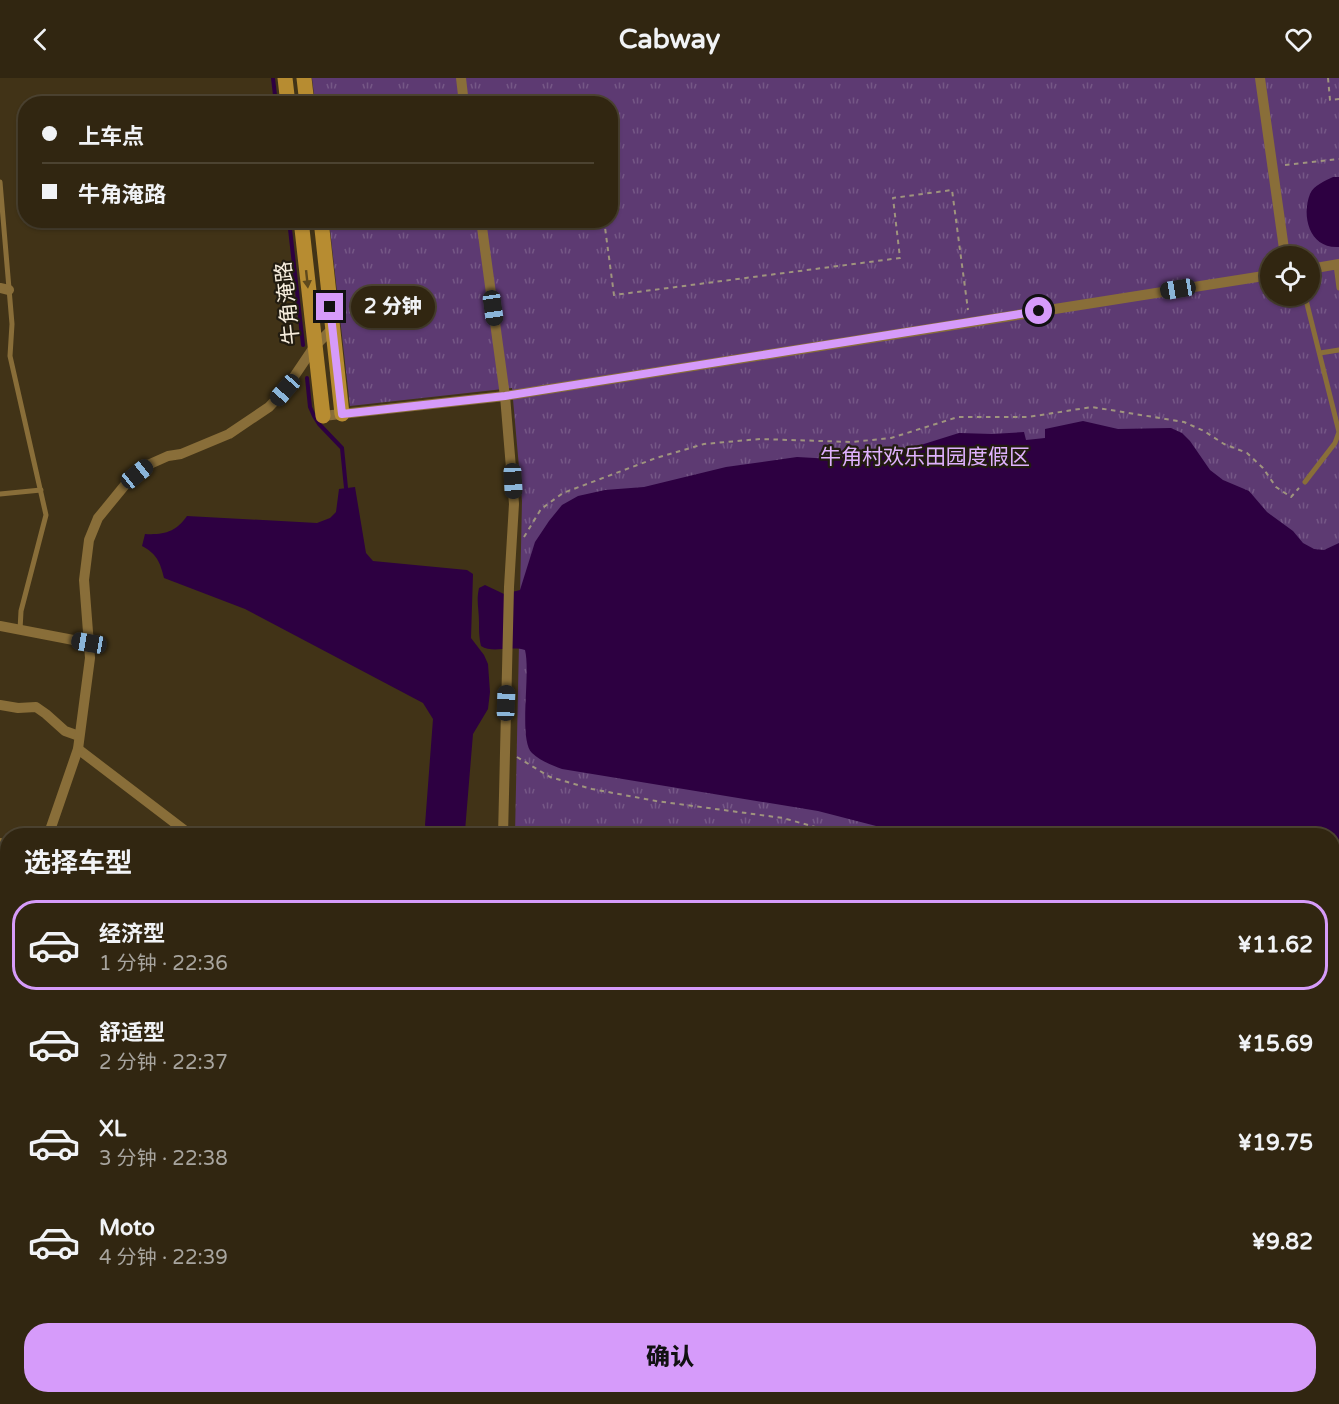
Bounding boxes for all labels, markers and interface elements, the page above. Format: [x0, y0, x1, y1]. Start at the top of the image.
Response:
icon: back [24, 23, 57, 56]
text: Cabway [619, 23, 720, 56]
icon: heart [1282, 23, 1315, 56]
text: 上车点 [78, 124, 144, 150]
text: 牛角淹路 [78, 182, 166, 208]
map controls [1260, 246, 1320, 306]
button: locate [1260, 246, 1320, 306]
street label: 牛角淹路 [271, 260, 305, 346]
one-way arrow [302, 269, 312, 288]
car [1159, 277, 1197, 301]
callout: 2 分钟 [351, 286, 435, 328]
car [482, 289, 504, 327]
route end [316, 293, 343, 320]
text: 2 分钟 [364, 295, 422, 319]
route start [1025, 297, 1052, 324]
car [266, 371, 304, 409]
park label: 牛角村欢乐田园度假区 [820, 445, 1030, 470]
car [117, 456, 157, 492]
car [503, 463, 523, 499]
car [70, 631, 108, 655]
car [496, 685, 516, 721]
text: 选择车型 [24, 847, 132, 880]
icon: car [27, 918, 81, 972]
text: 经济型 [99, 921, 165, 947]
text: ¥11.62 [1238, 932, 1313, 958]
text: 1 分钟 · 22:36 [99, 952, 228, 976]
icon: car [27, 1017, 81, 1071]
text: 舒适型 [99, 1020, 165, 1046]
text: ¥15.69 [1238, 1031, 1313, 1057]
text: 2 分钟 · 22:37 [99, 1051, 228, 1075]
icon: car [27, 1116, 81, 1170]
text: XL [99, 1116, 126, 1142]
text: ¥19.75 [1238, 1130, 1313, 1156]
text: 3 分钟 · 22:38 [99, 1147, 228, 1171]
icon: car [27, 1215, 81, 1269]
text: Moto [99, 1215, 155, 1241]
text: ¥9.82 [1251, 1229, 1313, 1255]
text: 4 分钟 · 22:39 [99, 1246, 228, 1270]
button: 确认 [24, 1323, 1316, 1392]

